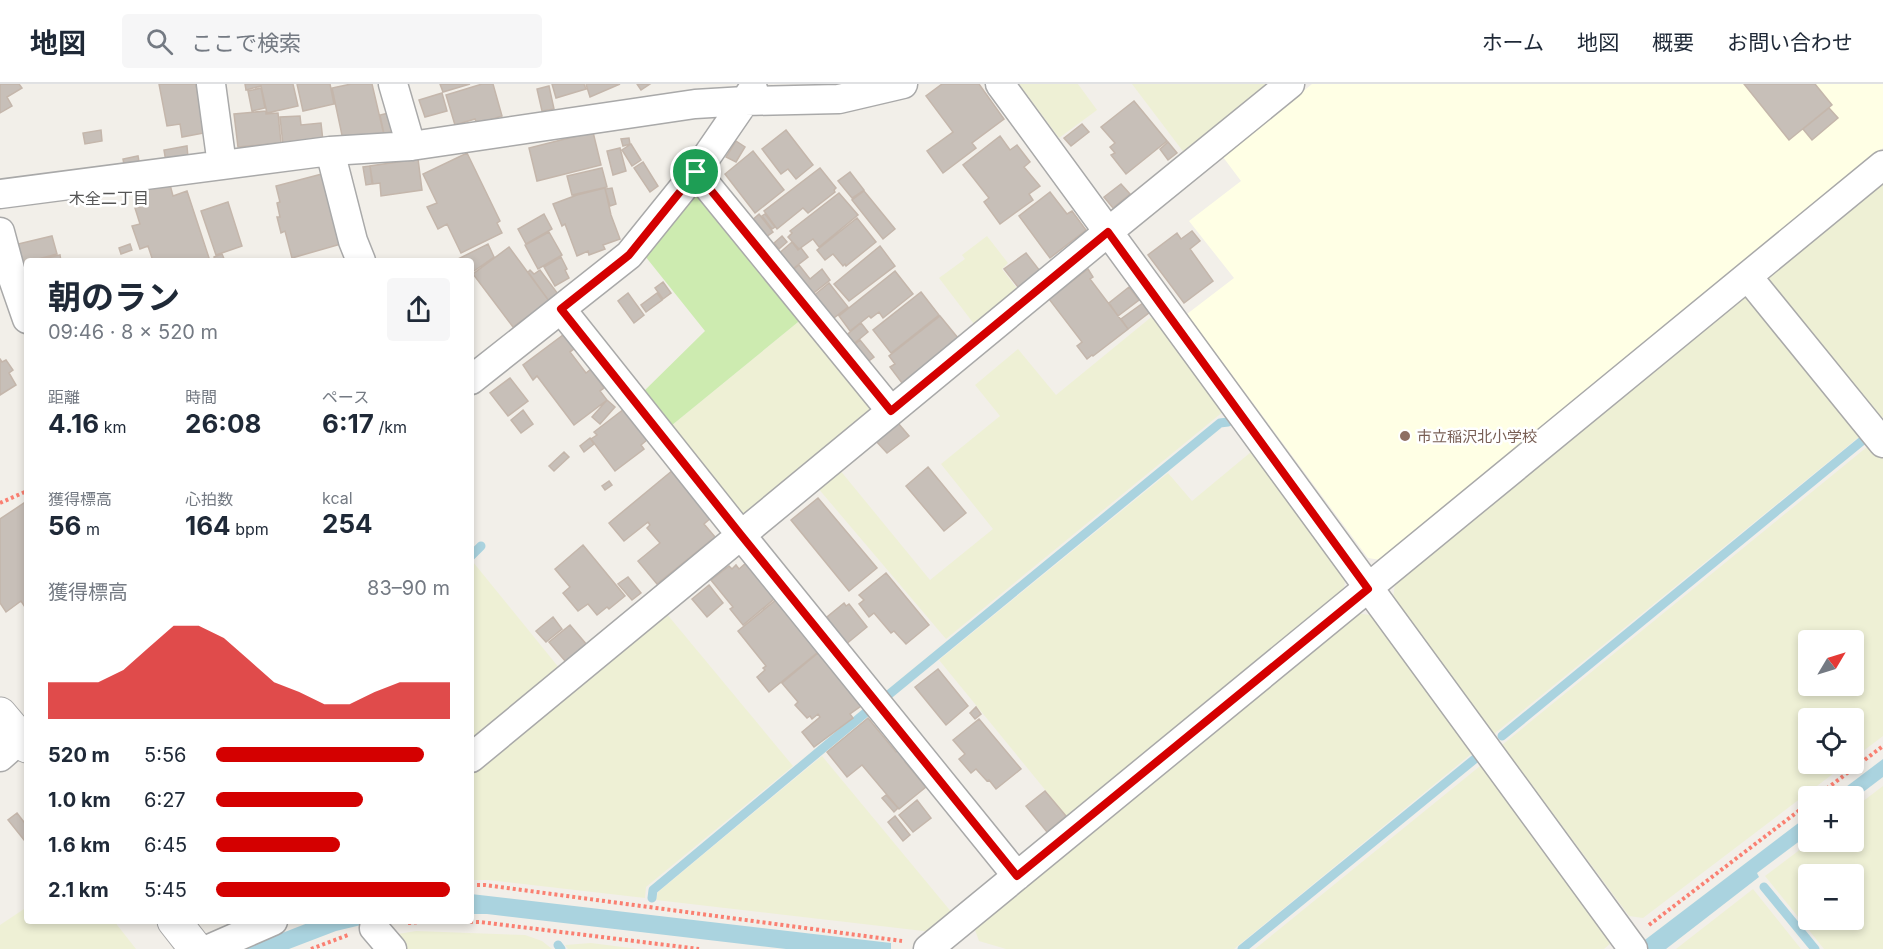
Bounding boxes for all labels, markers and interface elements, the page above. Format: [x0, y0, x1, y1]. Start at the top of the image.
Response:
search box [122, 14, 542, 68]
icon: search [143, 25, 176, 58]
text: 地図 [30, 26, 86, 60]
text: ここで検索 [191, 30, 301, 56]
text: ホーム [1482, 30, 1544, 55]
text: 地図 [1577, 30, 1619, 55]
text: 概要 [1652, 30, 1694, 55]
text: お問い合わせ [1727, 30, 1853, 55]
pin [670, 146, 721, 197]
icon: arrive [679, 155, 712, 188]
district label: 木全二丁目 [69, 188, 149, 208]
text: 朝のラン [48, 277, 180, 317]
button: share [387, 278, 450, 341]
text: 09:46 · 8 × 520 m [48, 320, 218, 344]
text: 距離 [48, 387, 80, 407]
text: 時間 [185, 387, 217, 407]
text: ペース [322, 387, 369, 407]
text: 4.16 [48, 408, 99, 439]
text: 26:08 [185, 408, 261, 439]
text: 6:17 [322, 408, 374, 439]
text: km [99, 417, 126, 437]
text: /km [374, 417, 407, 437]
place label: 市立稲沢北小学校 [1417, 427, 1537, 446]
marker: 市立稲沢北小学校 [1398, 429, 1412, 443]
text: kcal [322, 488, 353, 508]
text: 獲得標高 [48, 489, 112, 509]
text: 心拍数 [185, 489, 233, 509]
text: 254 [322, 508, 373, 539]
text: 56 [48, 510, 82, 541]
text: 164 [185, 510, 231, 541]
text: m [82, 519, 100, 539]
text: bpm [231, 519, 269, 539]
text: 83–90 m [367, 576, 450, 600]
text: 獲得標高 [48, 580, 128, 604]
north arrow [1798, 630, 1864, 696]
map controls [1798, 630, 1864, 930]
button: locate [1798, 708, 1864, 774]
text: 520 m [48, 743, 110, 767]
text: 5:56 [144, 743, 186, 767]
button: + [1798, 786, 1864, 852]
text: 1.0 km [48, 788, 111, 812]
text: 6:27 [144, 788, 186, 812]
text: 1.6 km [48, 833, 110, 857]
text: 6:45 [144, 833, 187, 857]
button: − [1798, 864, 1864, 930]
text: 2.1 km [48, 878, 109, 902]
text: 5:45 [144, 878, 187, 902]

